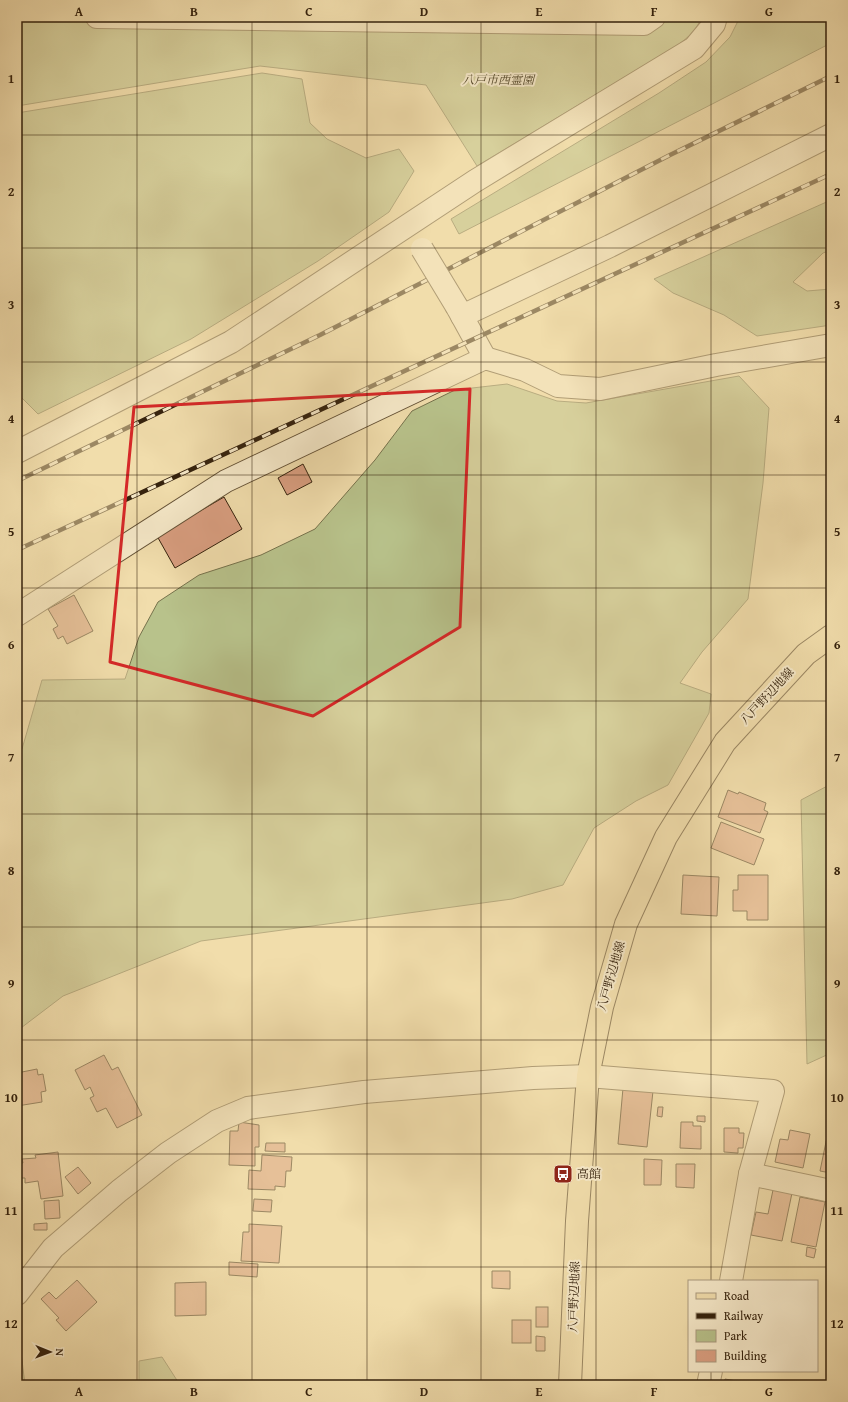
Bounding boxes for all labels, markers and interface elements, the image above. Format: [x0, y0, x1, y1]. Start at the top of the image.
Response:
text: A [75, 2, 84, 21]
text: B [190, 2, 198, 21]
text: C [305, 2, 313, 21]
text: D [420, 2, 428, 21]
text: E [536, 2, 543, 21]
text: F [651, 2, 658, 21]
text: G [765, 2, 773, 21]
text: 1 [8, 69, 14, 88]
text: 1 [834, 69, 840, 88]
park label: 八戸市西霊園 [462, 71, 536, 88]
text: 2 [8, 182, 15, 201]
text: 2 [834, 182, 841, 201]
text: 3 [8, 295, 14, 314]
text: 3 [834, 295, 840, 314]
text: 4 [8, 409, 15, 428]
text: 4 [834, 409, 841, 428]
text: 5 [8, 522, 15, 541]
text: 5 [834, 522, 841, 541]
text: 6 [8, 635, 15, 654]
text: 6 [834, 635, 841, 654]
street label: 八戸野辺地線 [736, 664, 797, 728]
text: 7 [8, 748, 15, 767]
text: 7 [834, 748, 841, 767]
text: 8 [8, 861, 15, 880]
text: 8 [834, 861, 841, 880]
street label: 八戸野辺地線 [592, 939, 629, 1013]
text: 9 [8, 974, 15, 993]
text: 9 [834, 974, 841, 993]
text: 10 [4, 1088, 18, 1107]
text: 10 [830, 1088, 844, 1107]
bus stop icon: 高館 [552, 1163, 574, 1185]
place label: 高館 [577, 1165, 601, 1182]
text: 11 [4, 1201, 18, 1220]
text: 11 [830, 1201, 844, 1220]
street label: 八戸野辺地線 [564, 1261, 583, 1333]
legend [688, 1280, 818, 1372]
text: Road [724, 1287, 750, 1304]
text: Railway [724, 1307, 763, 1324]
text: 12 [4, 1314, 18, 1333]
text: 12 [830, 1314, 844, 1333]
text: Park [724, 1327, 748, 1344]
north arrow [30, 1332, 70, 1372]
text: Building [724, 1347, 767, 1364]
text: N [52, 1348, 68, 1357]
text: A [75, 1382, 84, 1401]
text: B [190, 1382, 198, 1401]
text: C [305, 1382, 313, 1401]
text: D [420, 1382, 428, 1401]
text: E [536, 1382, 543, 1401]
text: F [651, 1382, 658, 1401]
text: G [765, 1382, 773, 1401]

